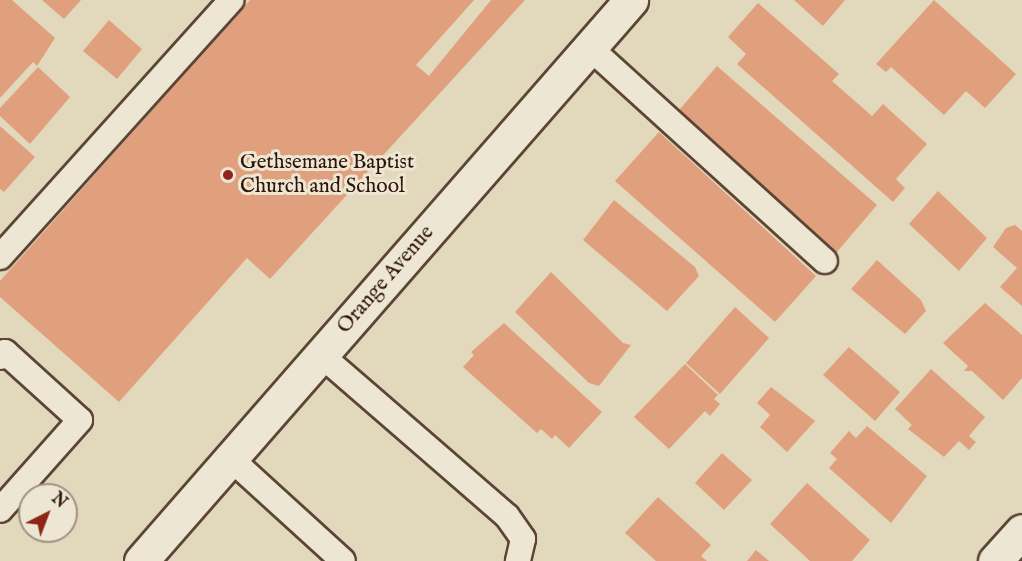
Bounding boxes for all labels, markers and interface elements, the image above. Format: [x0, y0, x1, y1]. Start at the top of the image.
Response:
place label: Gethsemane Baptist Church and School [240, 150, 414, 200]
marker: Gethsemane Baptist Church and School [221, 168, 235, 182]
street label: Orange Avenue [332, 221, 440, 339]
north arrow [18, 483, 78, 543]
text: N [47, 489, 71, 513]

